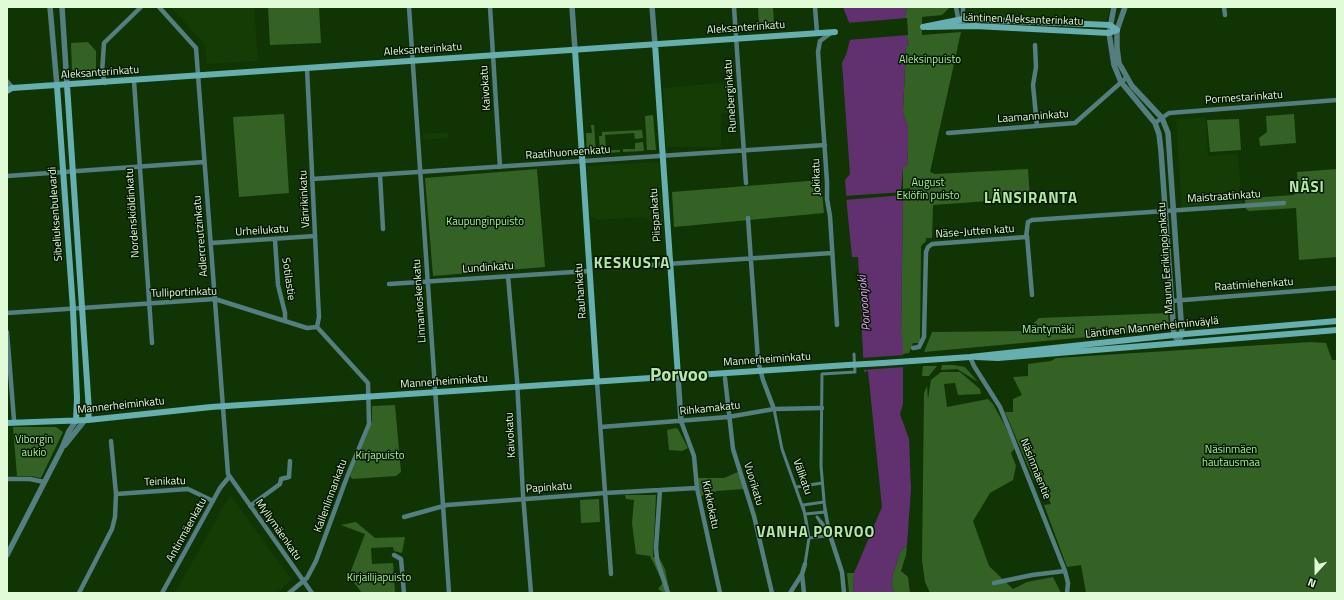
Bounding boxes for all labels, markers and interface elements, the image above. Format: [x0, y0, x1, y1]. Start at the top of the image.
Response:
street label: Läntinen Aleksanterinkatu [962, 11, 1084, 29]
street label: Aleksanterinkatu [706, 19, 786, 37]
street label: Aleksanterinkatu [383, 41, 463, 59]
park label: Aleksinpuisto [899, 53, 961, 67]
street label: Runeberginkatu [722, 59, 740, 133]
street label: Aleksanterinkatu [60, 64, 140, 82]
street label: Kaivokatu [478, 65, 494, 111]
street label: Pormestarinkatu [1205, 89, 1283, 107]
street label: Laamanninkatu [997, 108, 1069, 126]
street label: Raatihuoneenkatu [525, 143, 611, 163]
street label: Jokikatu [810, 158, 824, 196]
street label: Sibeliuksenbulevardi [46, 166, 66, 262]
street label: Nordenskiöldinkatu [123, 168, 143, 258]
street label: Vänrikinkatu [297, 170, 313, 228]
park label: August Eklöfin puisto [897, 176, 959, 202]
district label: NÄSI [1289, 179, 1325, 197]
street label: Piispankatu [648, 188, 664, 242]
street label: Maistraatinkatu [1187, 188, 1261, 206]
district label: LÄNSIRANTA [984, 190, 1078, 208]
street label: Adlercreutzinkatu [191, 195, 211, 277]
street label: Maunu Eerikinpojankatu [1156, 202, 1176, 314]
park label: Kaupunginpuisto [446, 215, 524, 229]
street label: Urheilukatu [235, 223, 289, 239]
street label: Näse-Jutten katu [935, 223, 1015, 241]
district label: KESKUSTA [594, 255, 670, 273]
street label: Sotilastie [278, 257, 298, 301]
street label: Linnankoskenkatu [410, 259, 430, 343]
street label: Lundinkatu [462, 260, 514, 276]
street label: Rauhankatu [572, 263, 590, 319]
water label: Porvoonjoki [855, 275, 875, 331]
street label: Raatimiehenkatu [1214, 276, 1294, 294]
street label: Tulliportinkatu [151, 285, 217, 301]
street label: Läntinen Mannerheiminväylä [1085, 314, 1219, 342]
park label: Mäntymäki [1022, 323, 1074, 337]
street label: Mannerheiminkatu [723, 350, 811, 370]
district label: Porvoo [650, 365, 708, 387]
street label: Mannerheiminkatu [400, 372, 488, 392]
street label: Mannerheiminkatu [77, 395, 165, 417]
street label: Rihkamakatu [679, 399, 741, 419]
street label: Kaivokatu [503, 412, 519, 458]
park label: Viborgin aukio [15, 433, 53, 459]
street label: Näsinmäentie [1017, 437, 1053, 501]
park label: Näsinmäen hautausmaa [1202, 443, 1260, 469]
park label: Kirjapuisto [355, 449, 405, 463]
street label: Välikatu [789, 457, 815, 497]
street label: Kallenlinnankatu [312, 458, 350, 534]
street label: Vuorikatu [740, 461, 766, 507]
street label: Teinikatu [144, 475, 186, 489]
street label: Papinkatu [525, 480, 573, 496]
street label: Kirkkokatu [698, 480, 722, 530]
street label: Antinmäenkatu [164, 496, 210, 564]
street label: Myllymäenkatu [252, 497, 304, 563]
district label: VANHA PORVOO [757, 524, 875, 542]
north arrow [1296, 552, 1336, 592]
park label: Kirjailijapuisto [347, 571, 411, 585]
text: N [1305, 574, 1318, 592]

